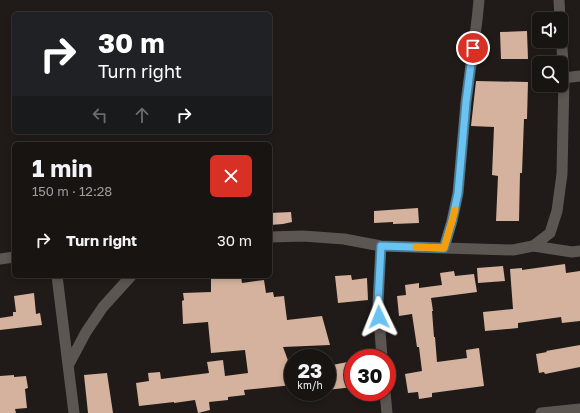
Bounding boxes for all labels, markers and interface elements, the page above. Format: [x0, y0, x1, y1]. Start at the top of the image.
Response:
map controls [532, 12, 568, 92]
button: sound [532, 12, 568, 48]
text: 30 m [98, 26, 165, 59]
icon: right [32, 28, 84, 80]
pin [456, 31, 490, 65]
icon: arrive [462, 37, 484, 59]
button: search [532, 56, 568, 92]
text: Turn right [98, 60, 182, 82]
icon: left [89, 104, 111, 126]
icon: ahead [131, 104, 153, 126]
icon: right [173, 104, 195, 126]
text: 1 min [32, 153, 92, 182]
button: close [210, 155, 252, 197]
text: 150 m · 12:28 [32, 183, 112, 199]
icon: right [32, 229, 54, 251]
text: Turn right [66, 231, 137, 249]
text: 30 m [217, 231, 252, 249]
position arrow [358, 296, 400, 338]
speed limit sign: 30 [344, 349, 396, 401]
text: 23 [298, 358, 322, 382]
text: km/h [297, 379, 323, 391]

